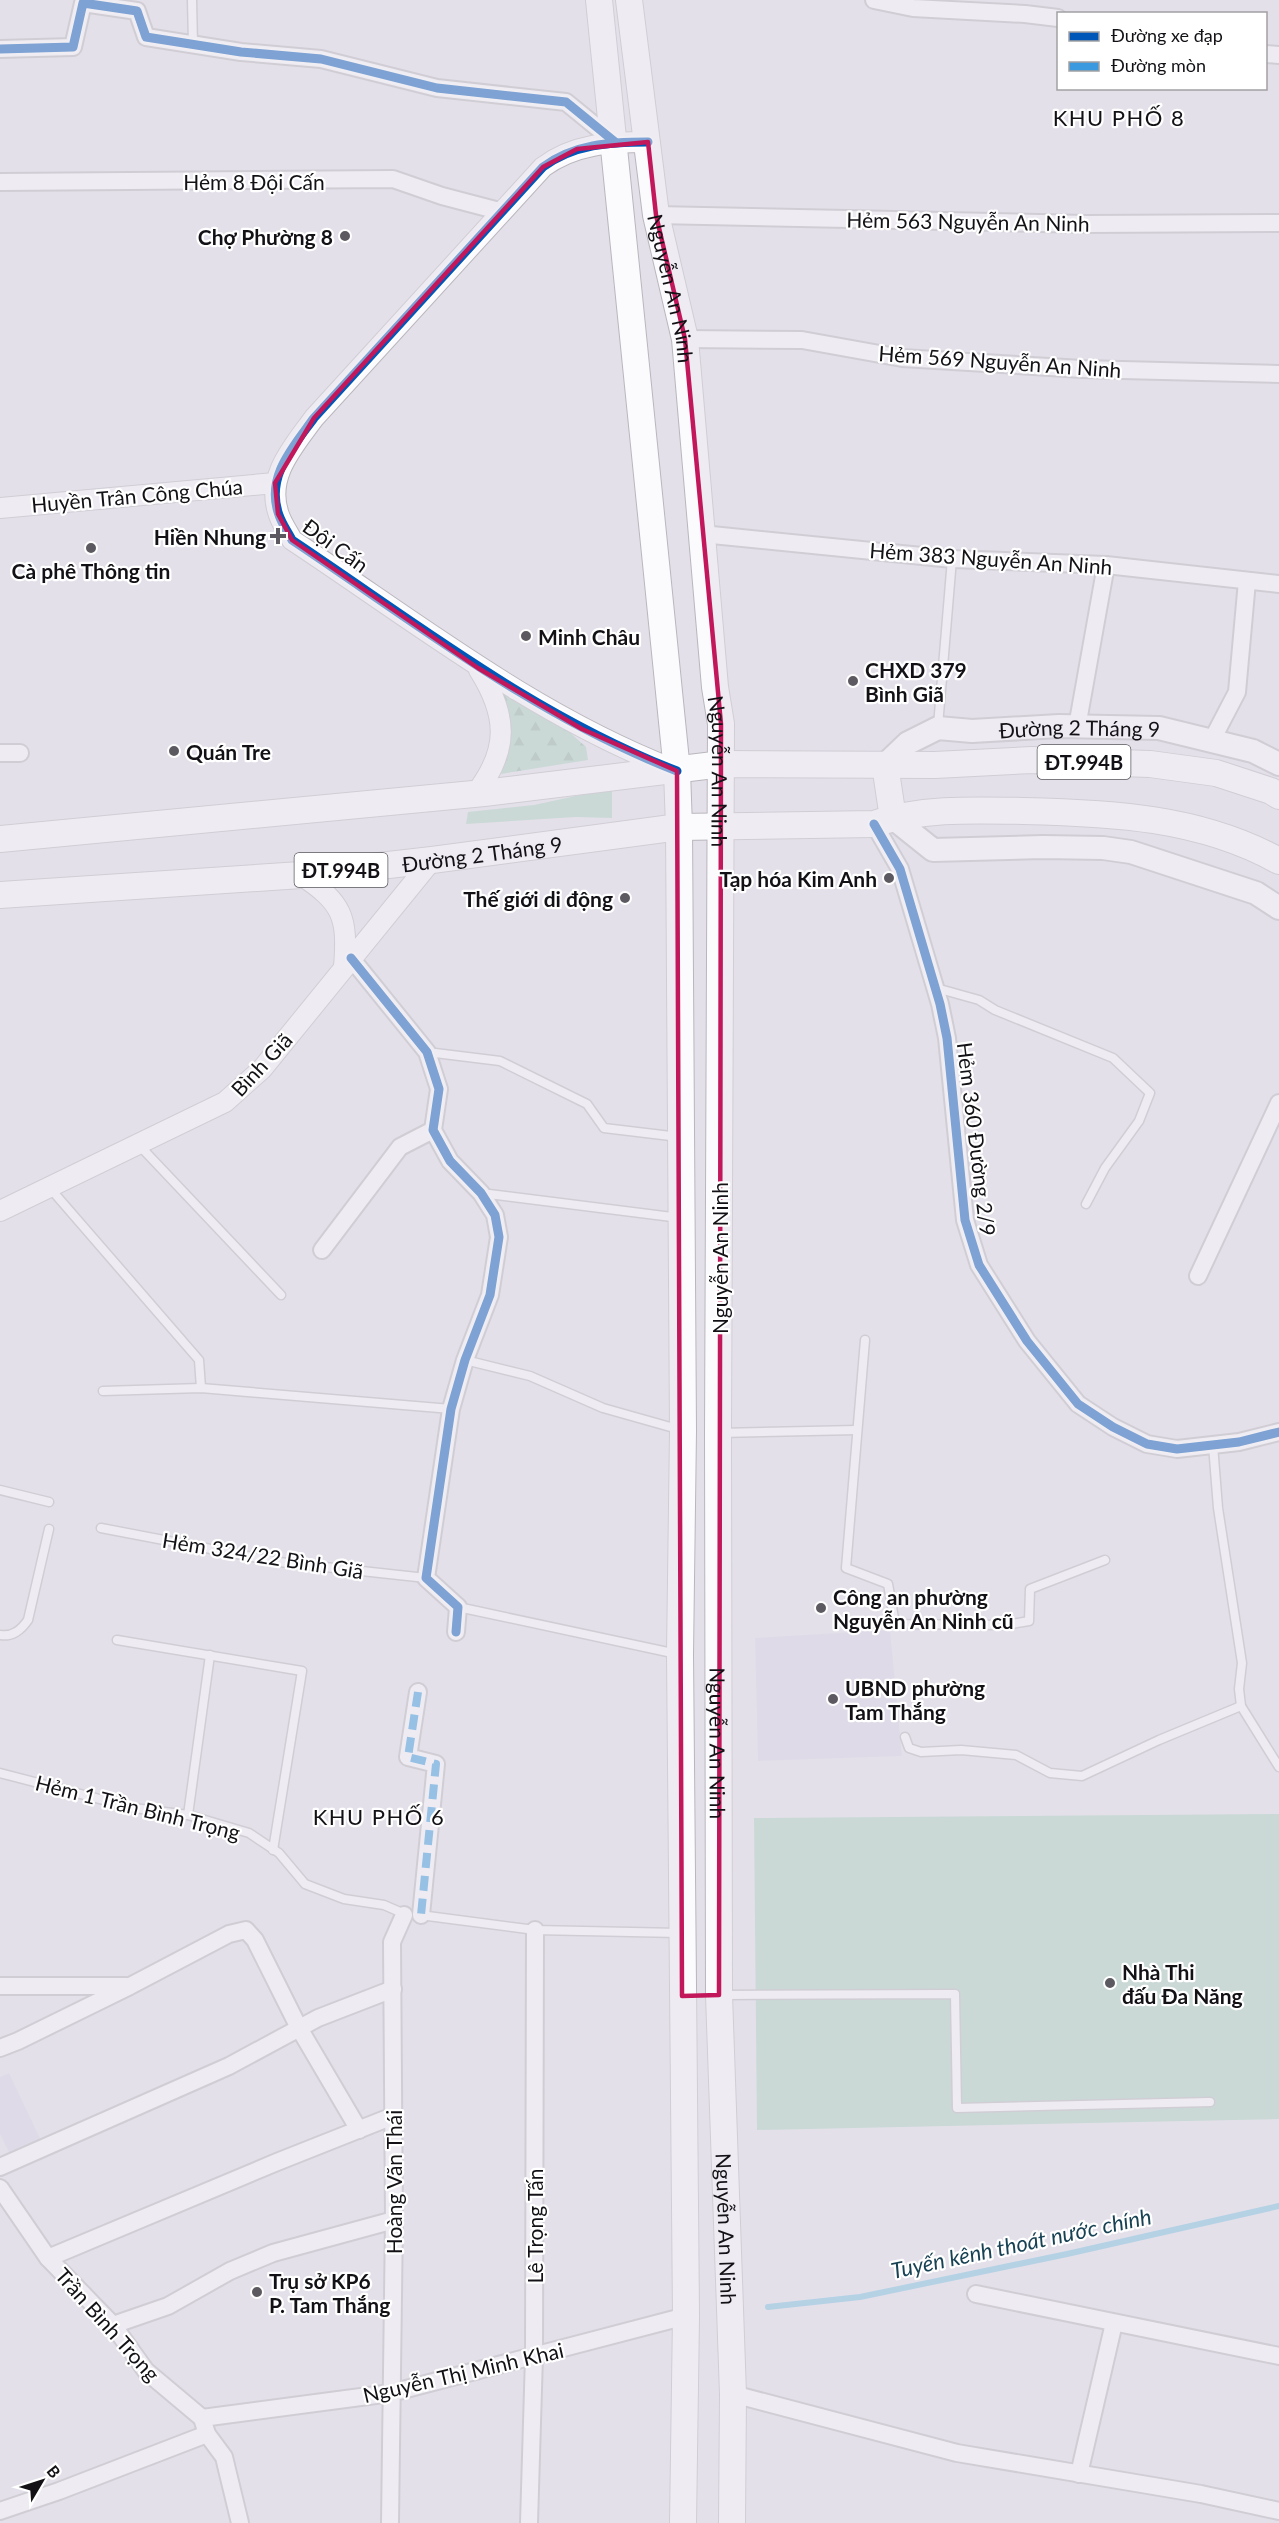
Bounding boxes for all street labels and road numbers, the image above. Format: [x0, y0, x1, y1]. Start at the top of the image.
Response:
street label: Hẻm 8 Đội Cấn [183, 169, 325, 194]
street label: Hẻm 563 Nguyễn An Ninh [846, 206, 1090, 236]
street label: Nguyễn An Ninh [644, 211, 700, 364]
street label: Hẻm 569 Nguyễn An Ninh [878, 340, 1122, 382]
street label: Huyền Trân Công Chúa [30, 473, 244, 517]
street label: Đội Cấn [299, 513, 373, 577]
street label: Hẻm 383 Nguyễn An Ninh [869, 537, 1113, 579]
street label: Nguyễn An Ninh [704, 694, 734, 847]
street label: Đường 2 Tháng 9 [998, 713, 1160, 742]
road number: ĐT.994B [1038, 745, 1130, 779]
street label: Đường 2 Tháng 9 [400, 830, 564, 876]
road number: ĐT.994B [294, 853, 388, 887]
street label: Bình Giã [225, 1027, 297, 1101]
street label: Hẻm 360 Đường 2/9 [953, 1041, 1001, 1237]
street label: Nguyễn An Ninh [707, 1182, 732, 1334]
street label: Hẻm 324/22 Bình Giã [161, 1527, 365, 1583]
street label: Nguyễn An Ninh [706, 1667, 731, 1819]
street label: Hẻm 1 Trần Bình Trọng [33, 1769, 243, 1845]
street label: Hoàng Văn Thái [381, 2110, 406, 2254]
street label: Nguyễn An Ninh [712, 2153, 742, 2305]
street label: Lê Trọng Tấn [522, 2168, 547, 2284]
street label: Trần Bình Trọng [51, 2262, 165, 2386]
street label: Nguyễn Thị Minh Khai [360, 2337, 566, 2407]

